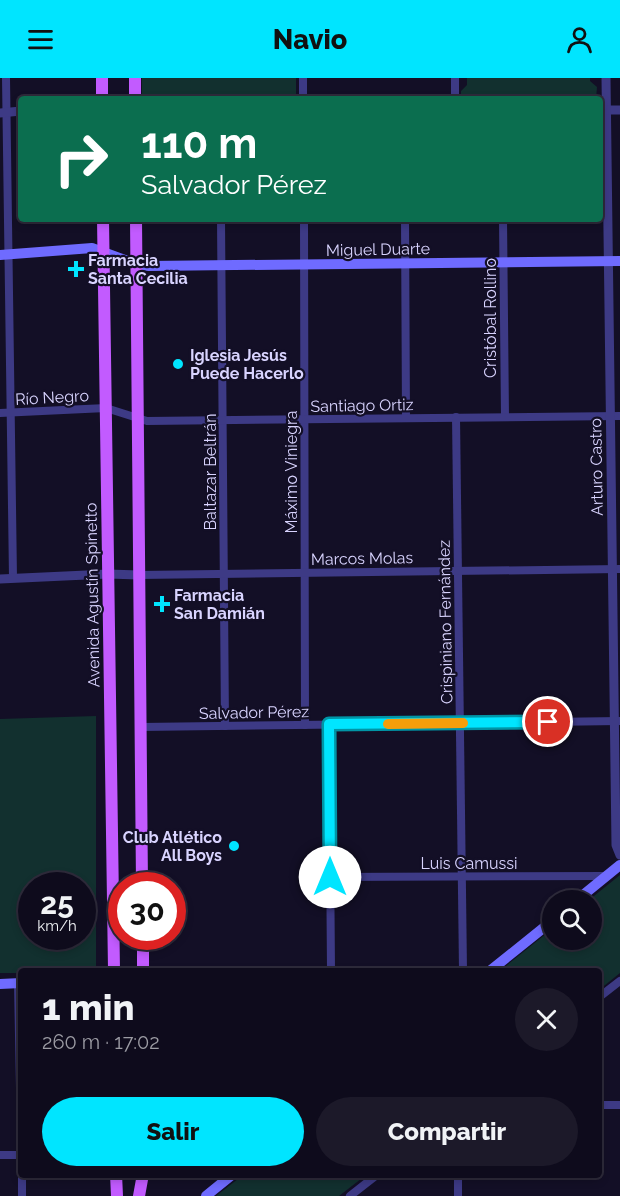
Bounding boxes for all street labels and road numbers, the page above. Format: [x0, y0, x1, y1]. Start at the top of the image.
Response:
street label: Miguel Duarte [326, 239, 430, 260]
street label: Cristóbal Rollino [481, 258, 500, 378]
street label: Río Negro [15, 386, 89, 409]
street label: Santiago Ortiz [310, 395, 414, 416]
street label: Máximo Viniegra [282, 411, 301, 533]
street label: Baltazar Beltrán [201, 413, 220, 531]
street label: Arturo Castro [586, 418, 607, 516]
street label: Avenida Agustín Spinetto [81, 502, 104, 688]
street label: Crispiniano Fernández [435, 540, 456, 704]
street label: Marcos Molas [311, 548, 414, 569]
street label: Salvador Pérez [199, 702, 309, 723]
street label: Luis Camussi [421, 854, 517, 873]

